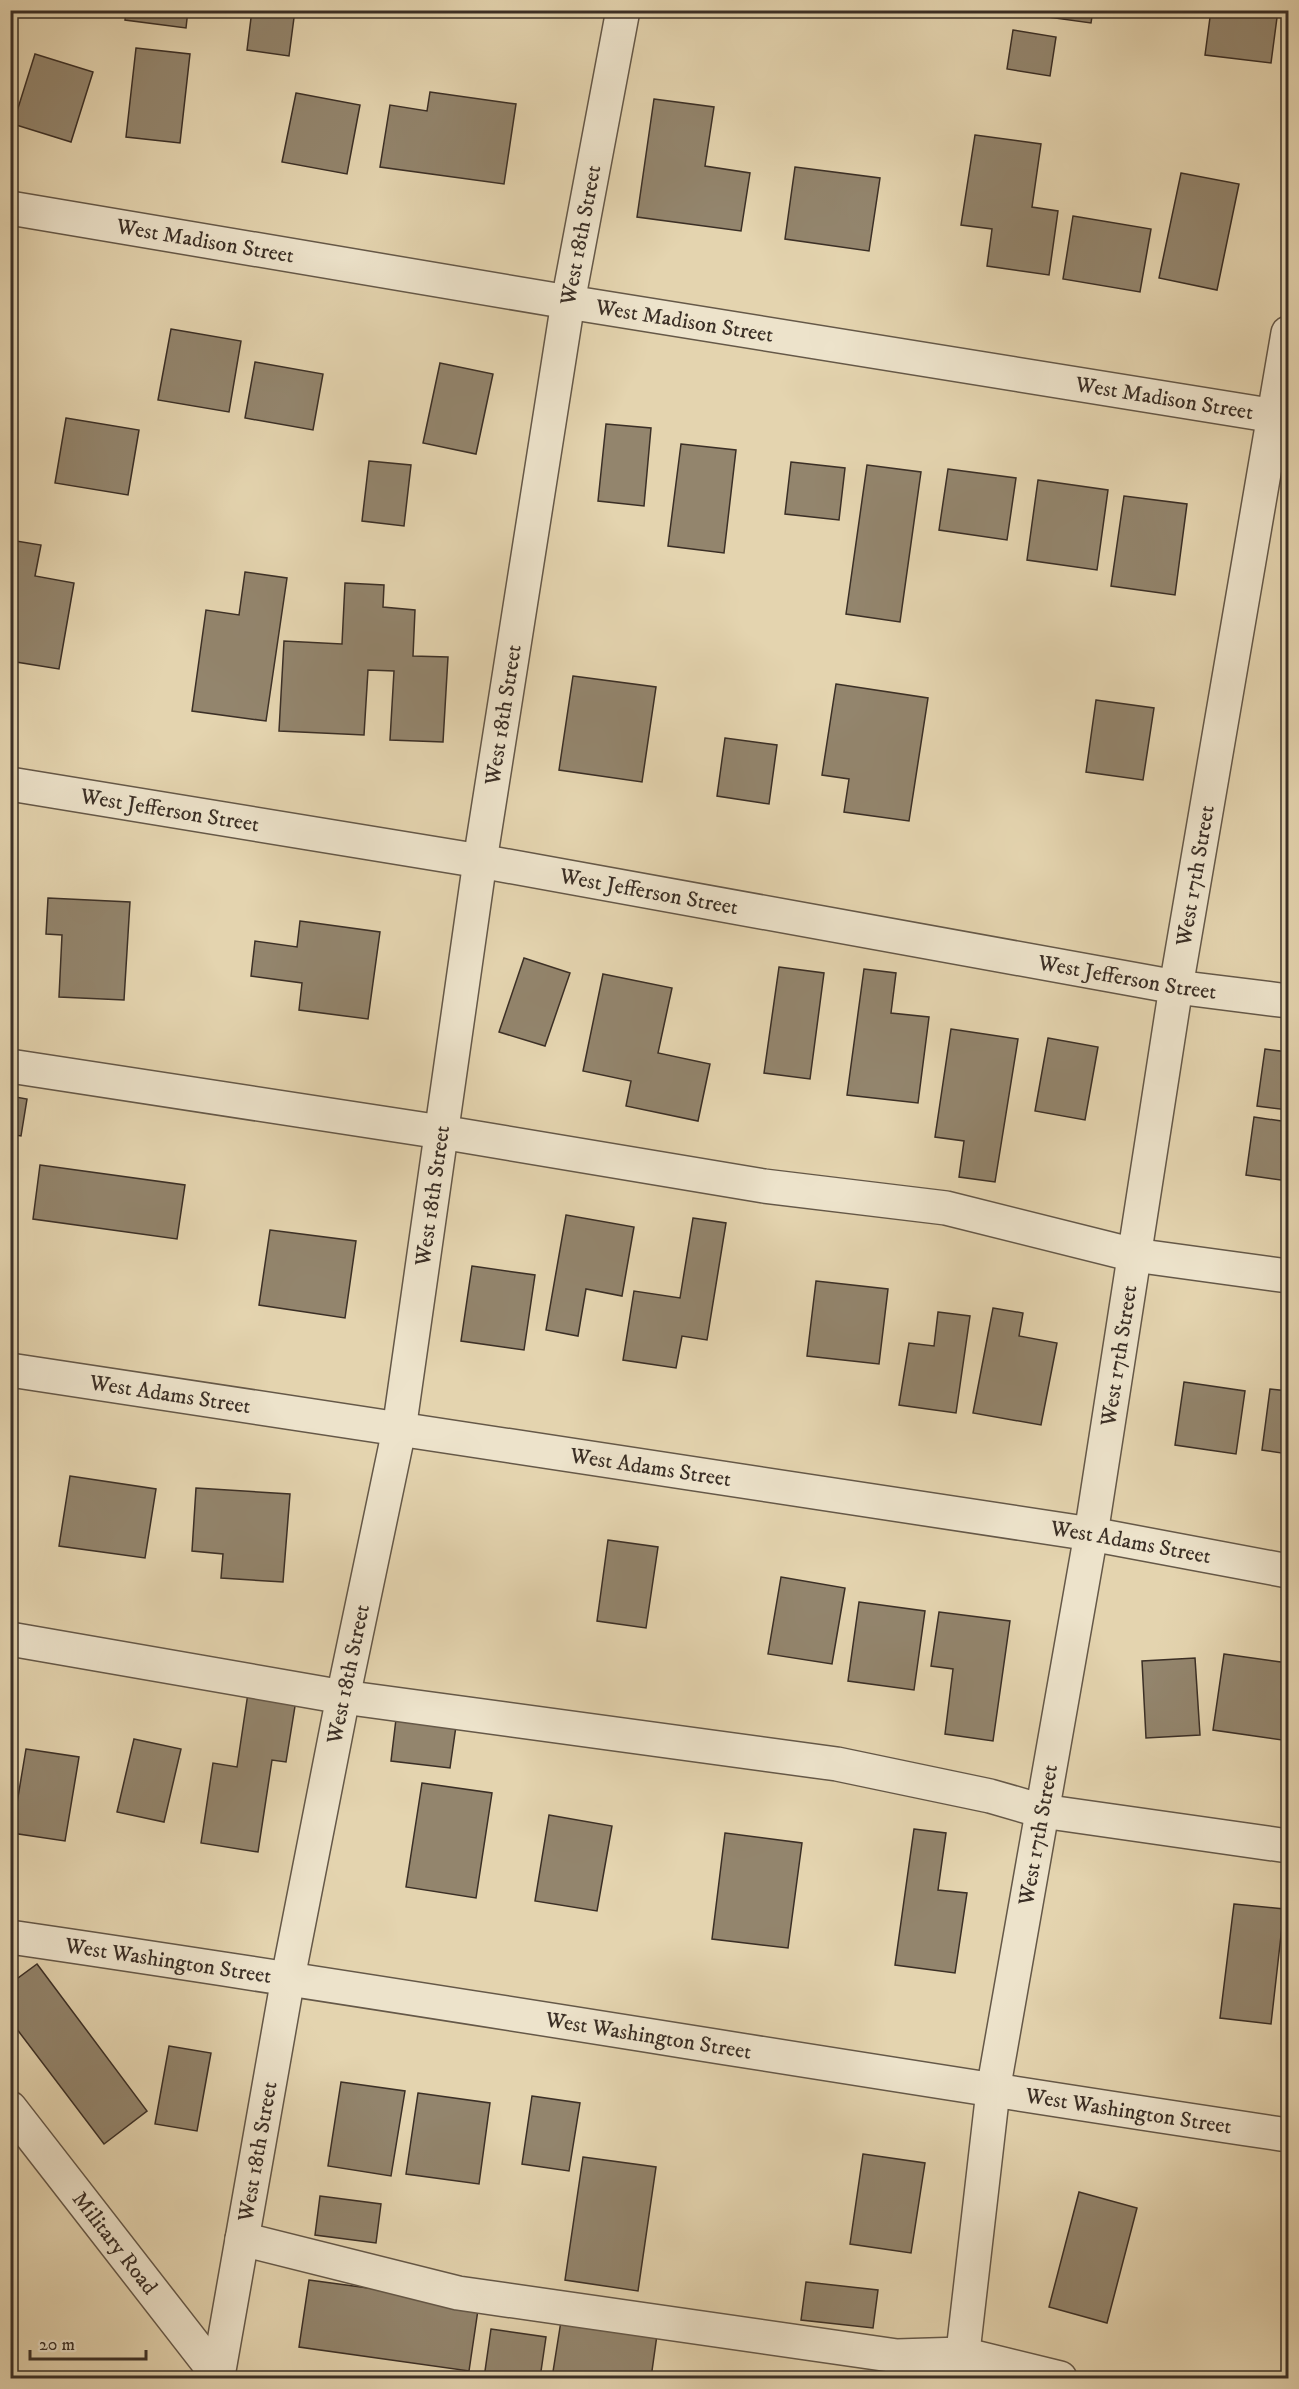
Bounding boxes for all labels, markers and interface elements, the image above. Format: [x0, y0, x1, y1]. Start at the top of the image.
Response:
street label: West 18th Street [554, 163, 607, 308]
street label: West Madison Street [113, 212, 296, 269]
street label: West Madison Street [593, 293, 776, 348]
street label: West Madison Street [1073, 370, 1255, 426]
street label: West 18th Street [479, 643, 527, 788]
street label: West Jefferson Street [78, 782, 261, 838]
street label: West 17th Street [1170, 803, 1220, 949]
street label: West Jefferson Street [557, 862, 740, 921]
street label: West Jefferson Street [1035, 949, 1218, 1005]
street label: West 18th Street [409, 1124, 456, 1269]
street label: West 17th Street [1094, 1283, 1143, 1429]
street label: West Adams Street [87, 1369, 252, 1420]
street label: West Adams Street [567, 1442, 733, 1493]
street label: West Adams Street [1048, 1514, 1213, 1570]
street label: West 18th Street [320, 1602, 376, 1747]
street label: West 17th Street [1012, 1762, 1064, 1908]
street label: West Washington Street [62, 1932, 273, 1990]
street label: West Washington Street [542, 2006, 753, 2065]
street label: West 18th Street [232, 2079, 283, 2225]
street label: West Washington Street [1023, 2082, 1234, 2140]
street label: Military Road [66, 2186, 164, 2300]
scale bar [30, 2323, 146, 2361]
text: 20 m [39, 2334, 75, 2356]

